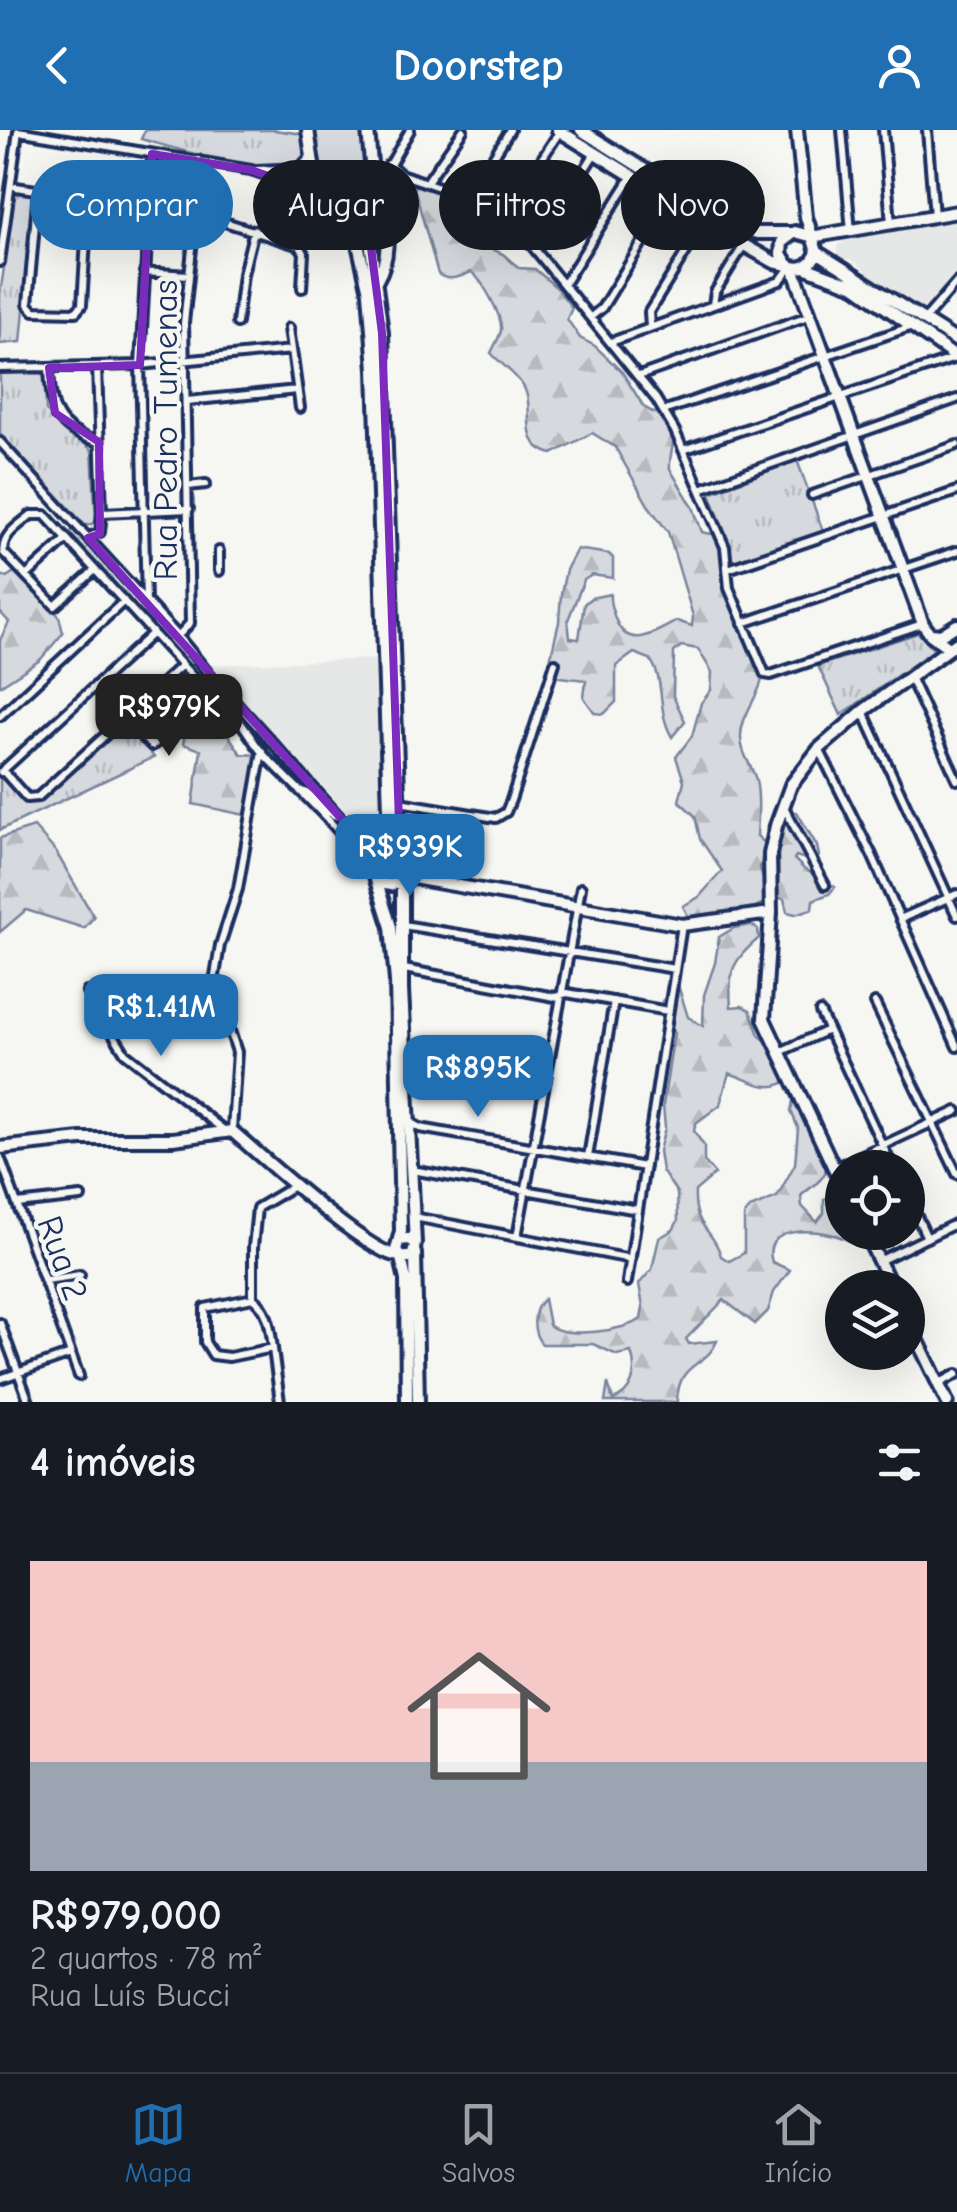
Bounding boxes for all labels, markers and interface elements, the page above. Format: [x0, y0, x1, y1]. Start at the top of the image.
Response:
icon: back [30, 38, 85, 93]
icon: person [872, 38, 927, 93]
text: Doorstep [393, 39, 564, 91]
chip: Comprar [30, 160, 233, 250]
chip: Alugar [253, 160, 419, 250]
chip: Filtros [439, 160, 601, 250]
chip: Novo [621, 160, 765, 250]
street label: Rua Pedro Tumenas [145, 280, 186, 580]
pin: R$979K [88, 674, 250, 759]
text: R$979K [117, 688, 221, 725]
pin: R$939K [329, 814, 491, 899]
text: R$939K [357, 828, 463, 865]
pin: R$1.41M [69, 974, 253, 1059]
text: R$1.41M [106, 988, 216, 1025]
pin: R$895K [397, 1035, 559, 1120]
text: R$895K [425, 1049, 531, 1086]
map controls [825, 1150, 925, 1370]
button: locate [825, 1150, 925, 1250]
street label: Rua 2 [28, 1210, 97, 1306]
button: layers [825, 1270, 925, 1370]
icon: filters [872, 1435, 927, 1490]
text: 4 imóveis [30, 1438, 196, 1487]
icon: home [389, 1626, 569, 1806]
text: R$979,000 [30, 1891, 222, 1940]
text: 2 quartos · 78 m² [30, 1940, 261, 1977]
text: Rua Luís Bucci [30, 1977, 230, 2014]
tab: Mapa [125, 2097, 192, 2189]
tab: Salvos [442, 2097, 515, 2189]
tab: Início [765, 2097, 832, 2189]

